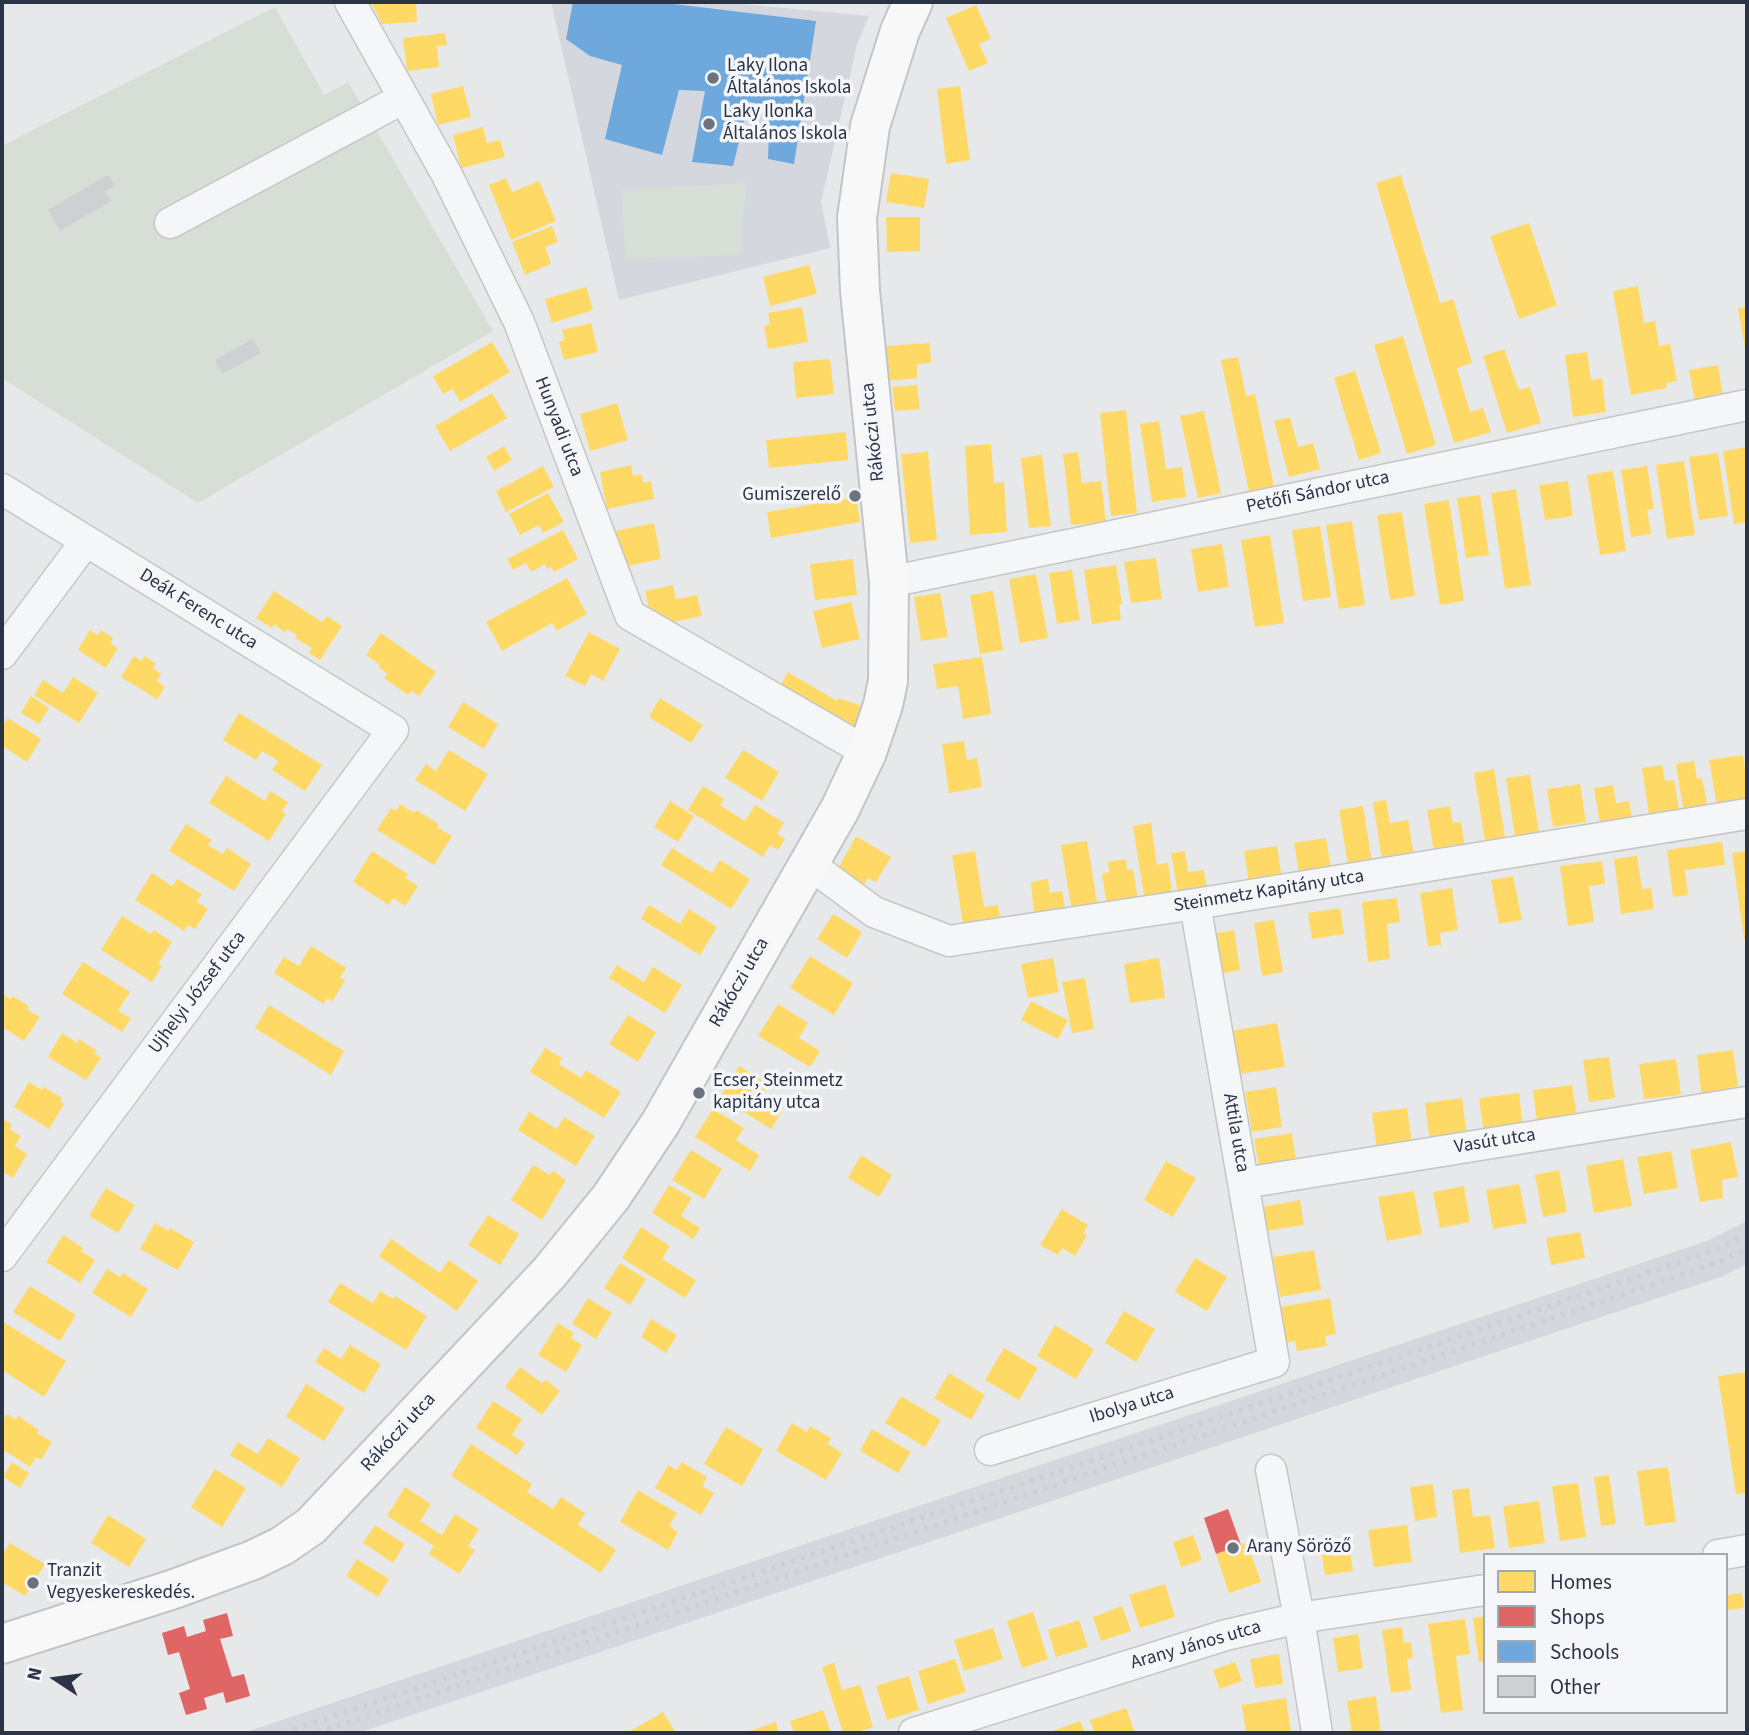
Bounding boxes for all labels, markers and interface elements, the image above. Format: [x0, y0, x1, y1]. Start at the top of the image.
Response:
place label: Laky Ilona Általános Iskola [727, 56, 851, 100]
marker: Laky Ilona Általános Iskola [705, 70, 721, 86]
place label: Laky Ilonka Általános Iskola [723, 102, 847, 146]
marker: Laky Ilonka Általános Iskola [701, 116, 717, 132]
street label: Hunyadi utca [529, 374, 587, 480]
street label: Rákóczi utca [857, 381, 891, 483]
street label: Petőfi Sándor utca [1244, 467, 1392, 519]
place label: Gumiszerelő [742, 485, 841, 507]
marker: Gumiszerelő [847, 488, 863, 504]
street label: Deák Ferenc utca [135, 564, 261, 656]
street label: Steinmetz Kapitány utca [1172, 866, 1366, 918]
street label: Ujhelyi József utca [145, 927, 251, 1059]
street label: Rákóczi utca [705, 934, 775, 1032]
place label: Ecser, Steinmetz kapitány utca [713, 1071, 843, 1115]
marker: Ecser, Steinmetz kapitány utca [691, 1085, 707, 1101]
street label: Attila utca [1217, 1092, 1253, 1174]
street label: Vasút utca [1453, 1124, 1537, 1160]
street label: Ibolya utca [1087, 1382, 1177, 1430]
street label: Rákóczi utca [357, 1389, 441, 1477]
place label: Arany Söröző [1247, 1537, 1351, 1559]
marker: Arany Söröző [1225, 1540, 1241, 1556]
legend [1483, 1553, 1728, 1714]
place label: Tranzit Vegyeskereskedés. [47, 1561, 195, 1605]
text: Homes [1550, 1567, 1612, 1597]
marker: Tranzit Vegyeskereskedés. [25, 1575, 41, 1591]
text: Shops [1550, 1602, 1604, 1632]
street label: Arany János utca [1128, 1616, 1264, 1676]
text: Schools [1550, 1637, 1619, 1667]
north arrow [21, 1644, 91, 1714]
text: N [20, 1665, 50, 1683]
text: Other [1550, 1672, 1600, 1702]

